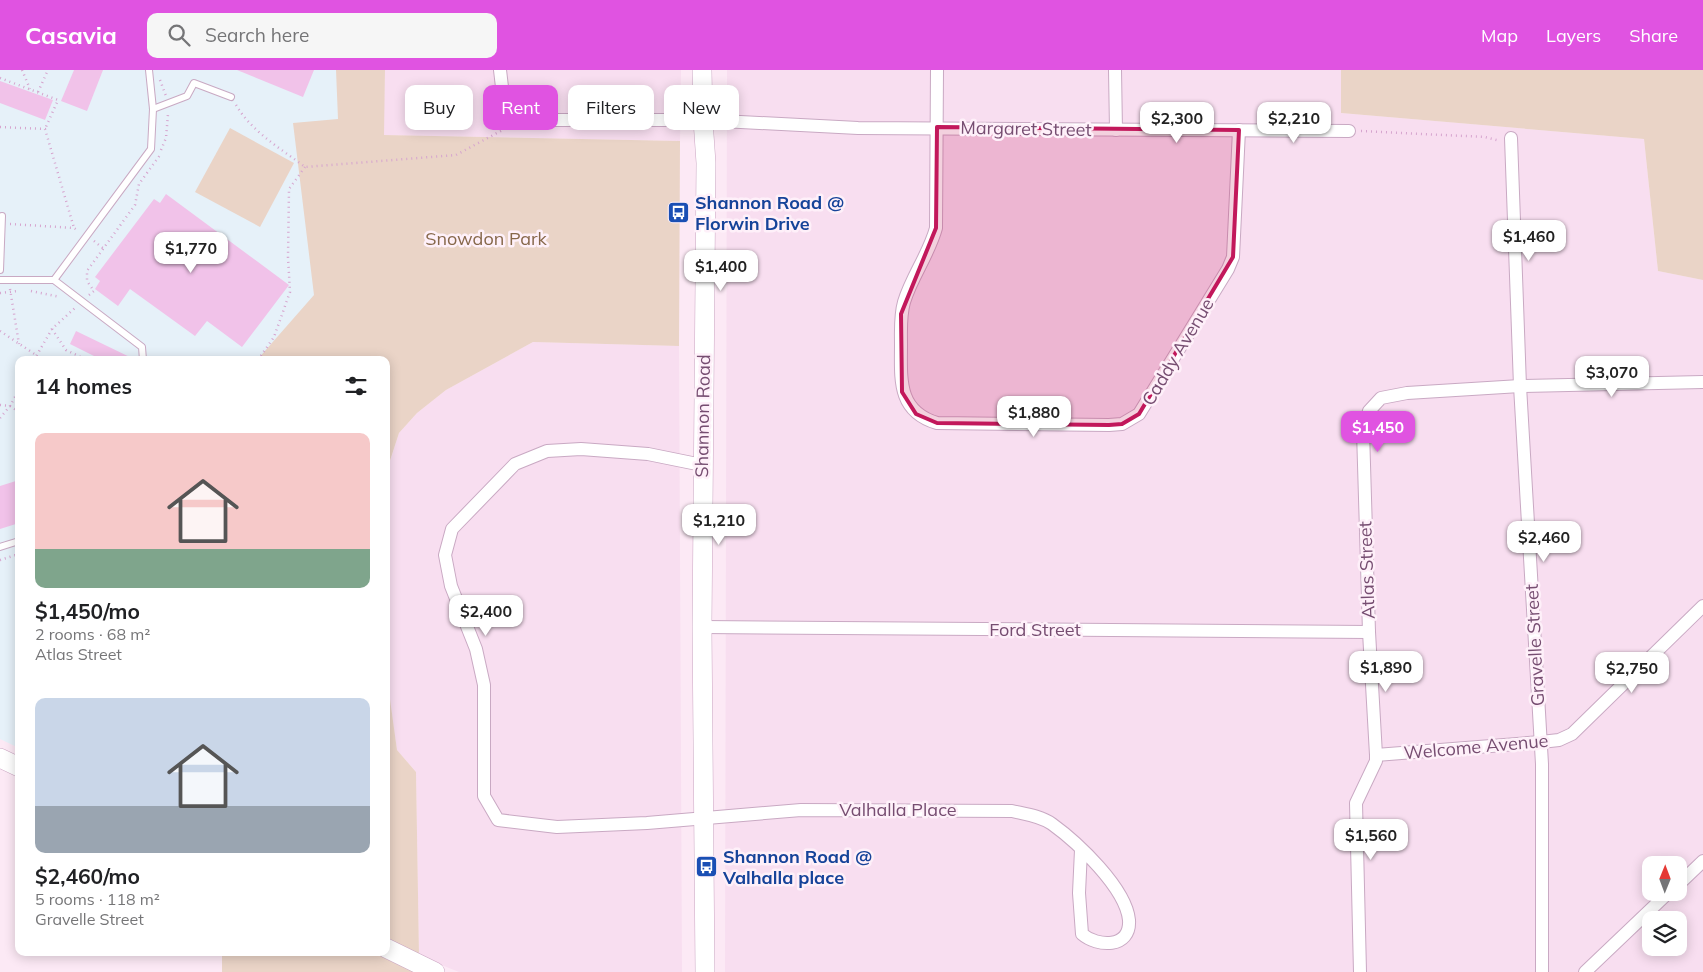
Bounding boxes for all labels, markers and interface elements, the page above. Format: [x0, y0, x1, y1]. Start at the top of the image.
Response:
search box [147, 13, 497, 58]
text: Casavia [25, 20, 117, 50]
icon: search [165, 21, 193, 49]
text: Search here [205, 23, 309, 47]
text: Map [1481, 24, 1518, 47]
text: Layers [1546, 24, 1601, 47]
text: Share [1629, 24, 1678, 47]
chip: Buy [405, 85, 473, 130]
chip: Rent [483, 85, 558, 130]
chip: Filters [568, 85, 654, 130]
chip: New [664, 85, 739, 130]
pin: $2,300 [1136, 102, 1218, 144]
pin: $2,210 [1253, 102, 1335, 144]
text: $2,300 [1151, 108, 1203, 128]
text: $2,210 [1268, 108, 1320, 128]
street label: Margaret Street [960, 116, 1092, 141]
place label: Shannon Road @ Florwin Drive [695, 191, 844, 235]
bus stop icon: Shannon Road @ Florwin Drive [667, 201, 691, 225]
pin: $1,460 [1488, 220, 1570, 262]
text: $1,460 [1503, 226, 1555, 246]
park label: Snowdon Park [425, 227, 548, 250]
pin: $1,770 [150, 232, 232, 274]
text: $1,770 [165, 238, 217, 258]
pin: $1,400 [680, 250, 762, 292]
text: $1,400 [695, 256, 747, 276]
street label: Caddy Avenue [1136, 294, 1219, 410]
street label: Shannon Road [690, 354, 715, 478]
pin: $3,070 [1571, 356, 1653, 398]
text: $3,070 [1586, 362, 1638, 382]
icon: filters [342, 372, 370, 400]
text: 14 homes [35, 373, 132, 399]
pin: $1,880 [993, 396, 1075, 438]
text: $1,880 [1008, 402, 1060, 422]
pin: $1,450 [1337, 410, 1419, 453]
text: $1,450 [1352, 417, 1404, 437]
icon: home [158, 466, 248, 556]
pin: $1,210 [678, 504, 760, 546]
text: $1,210 [693, 510, 745, 530]
pin: $2,460 [1503, 520, 1585, 563]
street label: Atlas Street [1353, 521, 1380, 619]
text: $2,460 [1518, 527, 1570, 547]
street label: Gravelle Street [1520, 583, 1549, 707]
pin: $2,400 [445, 594, 527, 637]
text: $1,450/mo [35, 598, 140, 624]
text: $2,400 [460, 601, 512, 621]
street label: Ford Street [989, 618, 1081, 641]
text: 2 rooms · 68 m² [35, 624, 150, 644]
text: Atlas Street [35, 644, 122, 664]
pin: $1,890 [1345, 650, 1427, 693]
pin: $2,750 [1591, 652, 1673, 694]
text: $1,890 [1360, 657, 1412, 677]
text: $2,750 [1606, 658, 1658, 678]
street label: Welcome Avenue [1403, 729, 1549, 764]
icon: home [158, 731, 248, 821]
street label: Valhalla Place [839, 798, 957, 821]
pin: $1,560 [1330, 818, 1412, 861]
text: $1,560 [1345, 825, 1397, 845]
place label: Shannon Road @ Valhalla place [722, 845, 872, 889]
bus stop icon: Shannon Road @ Valhalla place [695, 855, 719, 879]
north arrow [1642, 856, 1688, 901]
map controls [1642, 856, 1687, 956]
text: $2,460/mo [35, 863, 140, 889]
text: 5 rooms · 118 m² [35, 889, 160, 909]
text: Gravelle Street [35, 909, 144, 929]
button: layers [1642, 911, 1687, 956]

